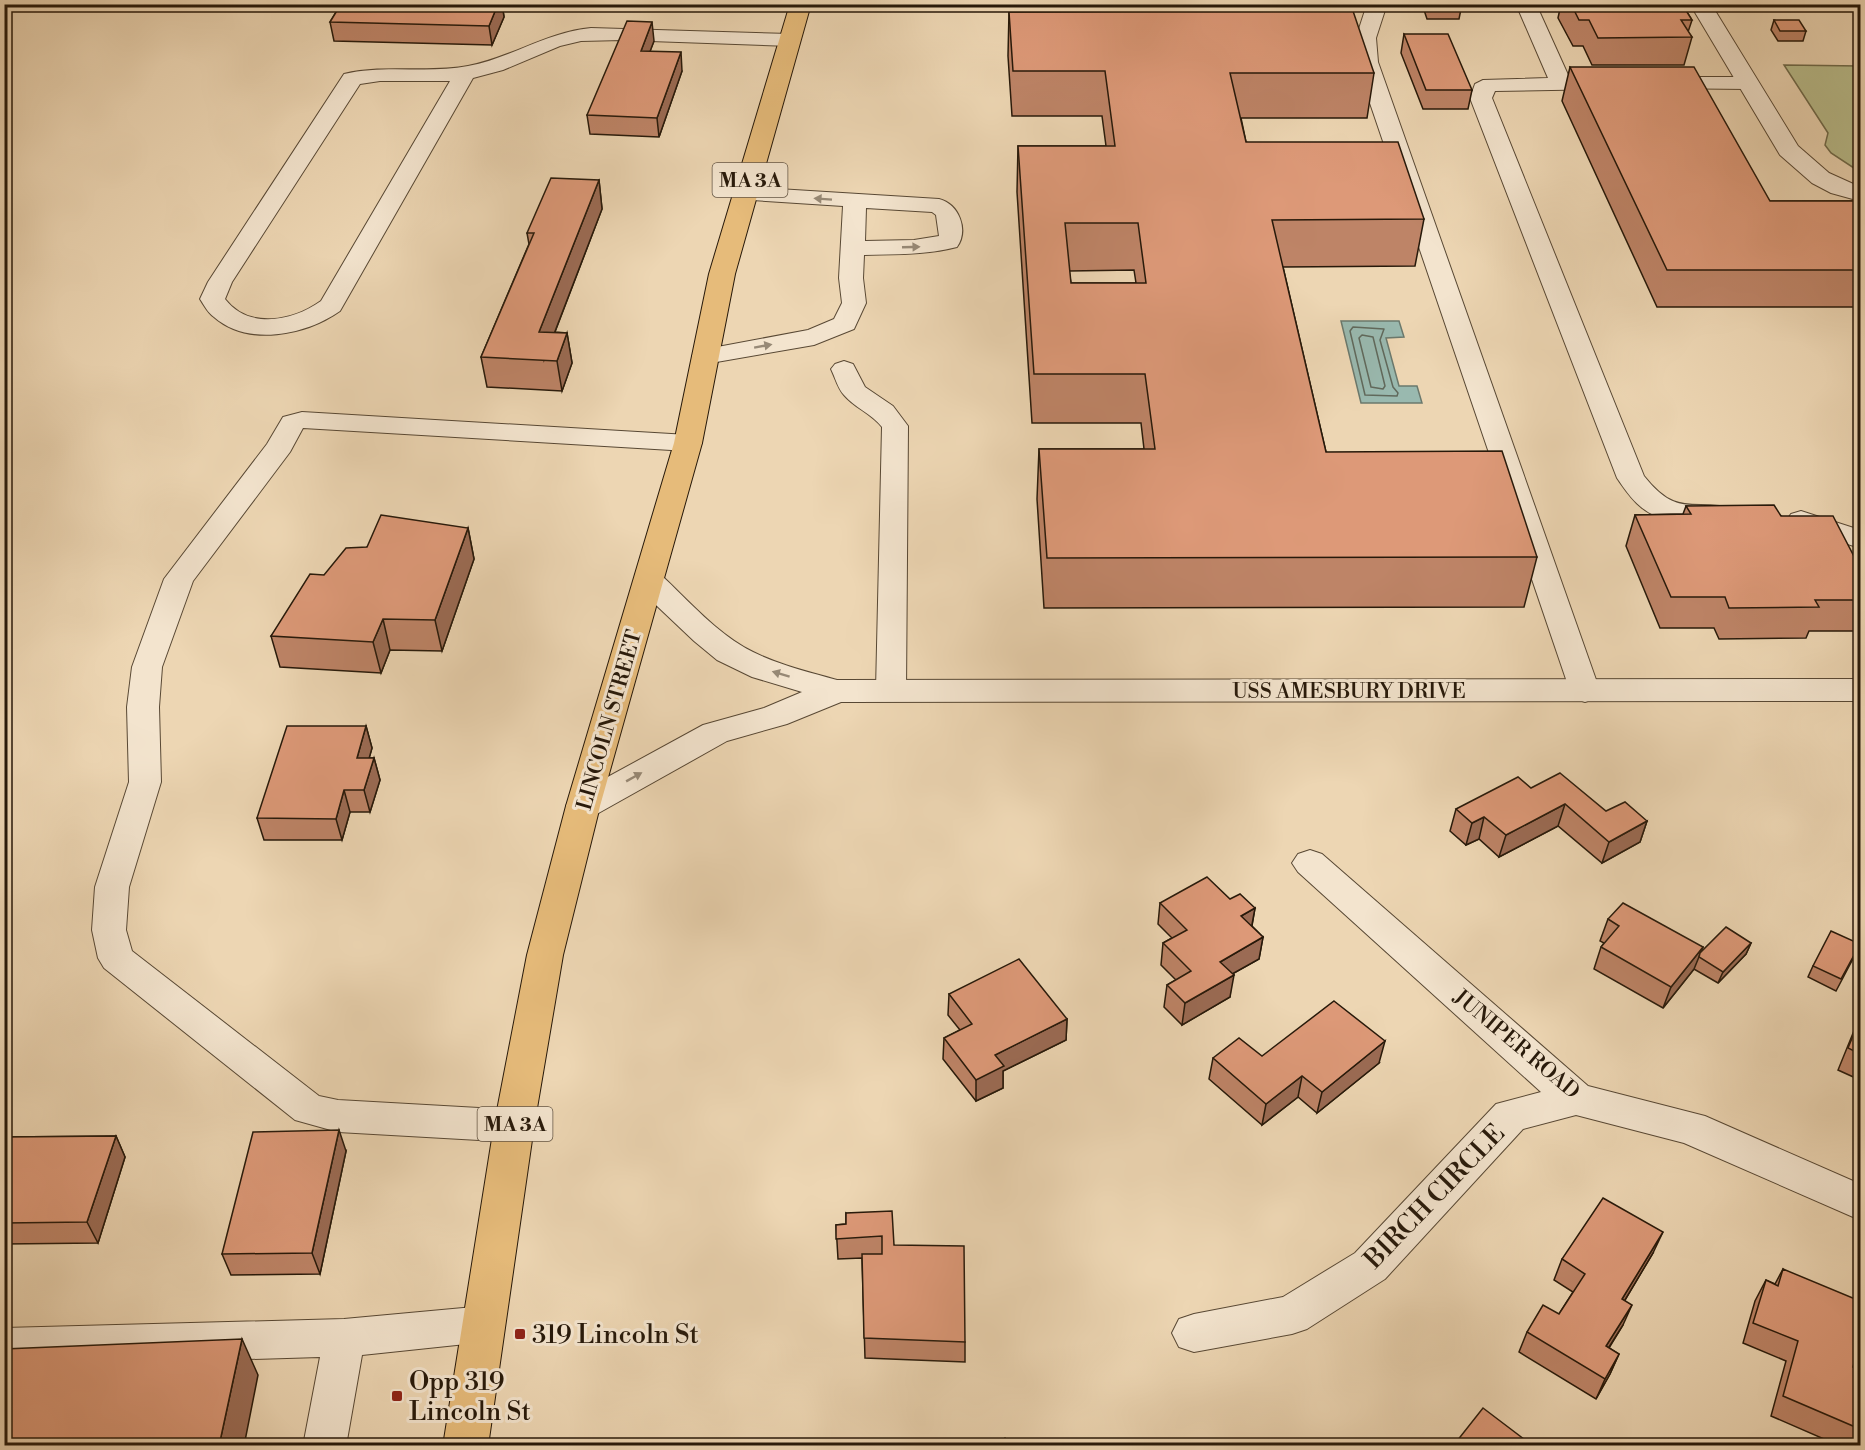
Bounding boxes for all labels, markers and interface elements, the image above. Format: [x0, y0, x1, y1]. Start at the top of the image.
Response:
road number: MA 3A [712, 163, 788, 197]
one-way arrow [814, 194, 833, 203]
one-way arrow [902, 242, 921, 252]
one-way arrow [754, 341, 773, 350]
street label: LINCOLN STREET [572, 627, 648, 813]
one-way arrow [772, 669, 790, 678]
street label: USS AMESBURY DRIVE [1232, 679, 1466, 705]
one-way arrow [626, 772, 643, 782]
street label: JUNIPER ROAD [1447, 984, 1585, 1105]
road number: MA 3A [478, 1107, 552, 1141]
street label: BIRCH CIRCLE [1357, 1118, 1512, 1276]
place label: 319 Lincoln St [532, 1319, 699, 1351]
marker: 319 Lincoln St [513, 1327, 527, 1341]
place label: Opp 319 Lincoln St [409, 1366, 531, 1428]
marker: Opp 319 Lincoln St [390, 1389, 404, 1403]

